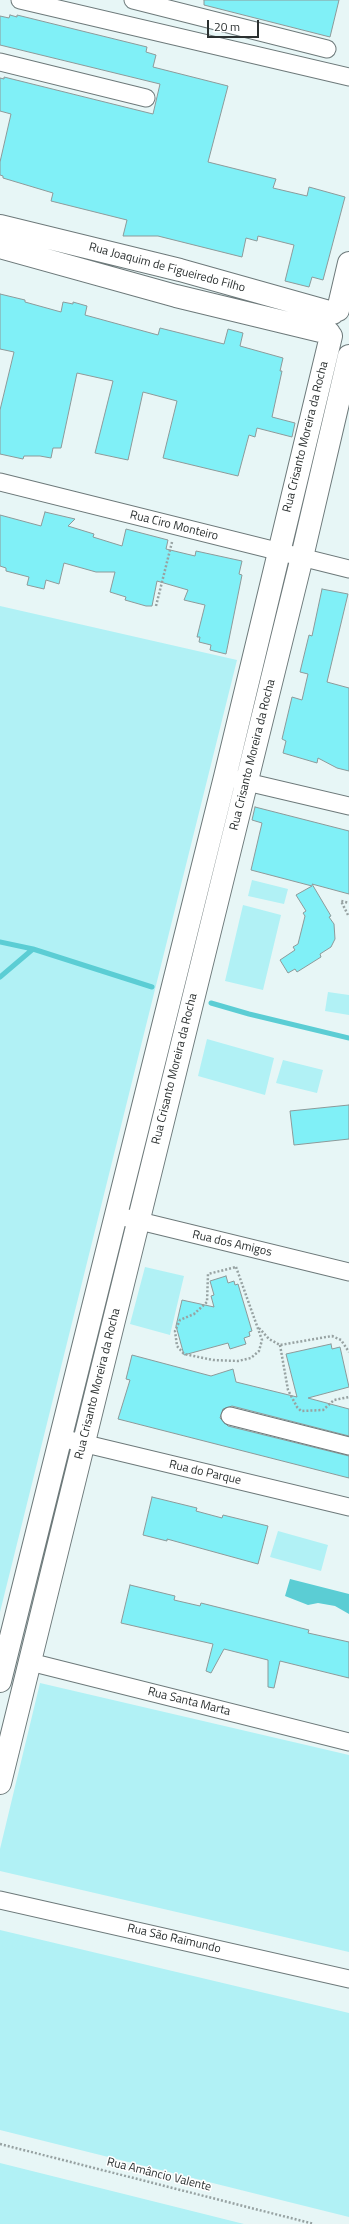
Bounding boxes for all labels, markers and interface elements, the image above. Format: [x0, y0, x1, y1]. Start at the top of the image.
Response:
scale bar [209, 12, 261, 38]
text: 20 m [214, 17, 240, 36]
street label: Rua Joaquim de Figueiredo Filho [87, 240, 247, 296]
street label: Rua Crisanto Moreira da Rocha [280, 360, 332, 514]
street label: Rua Ciro Monteiro [128, 508, 220, 544]
street label: Rua Crisanto Moreira da Rocha [227, 678, 279, 832]
street label: Rua Crisanto Moreira da Rocha [149, 992, 201, 1146]
street label: Rua dos Amigos [191, 1228, 273, 1260]
street label: Rua Crisanto Moreira da Rocha [72, 1307, 124, 1461]
street label: Rua do Parque [168, 1458, 242, 1488]
street label: Rua Santa Marta [146, 1685, 232, 1719]
street label: Rua São Raimundo [126, 1921, 222, 1957]
street label: Rua Amâncio Valente [105, 2155, 213, 2195]

